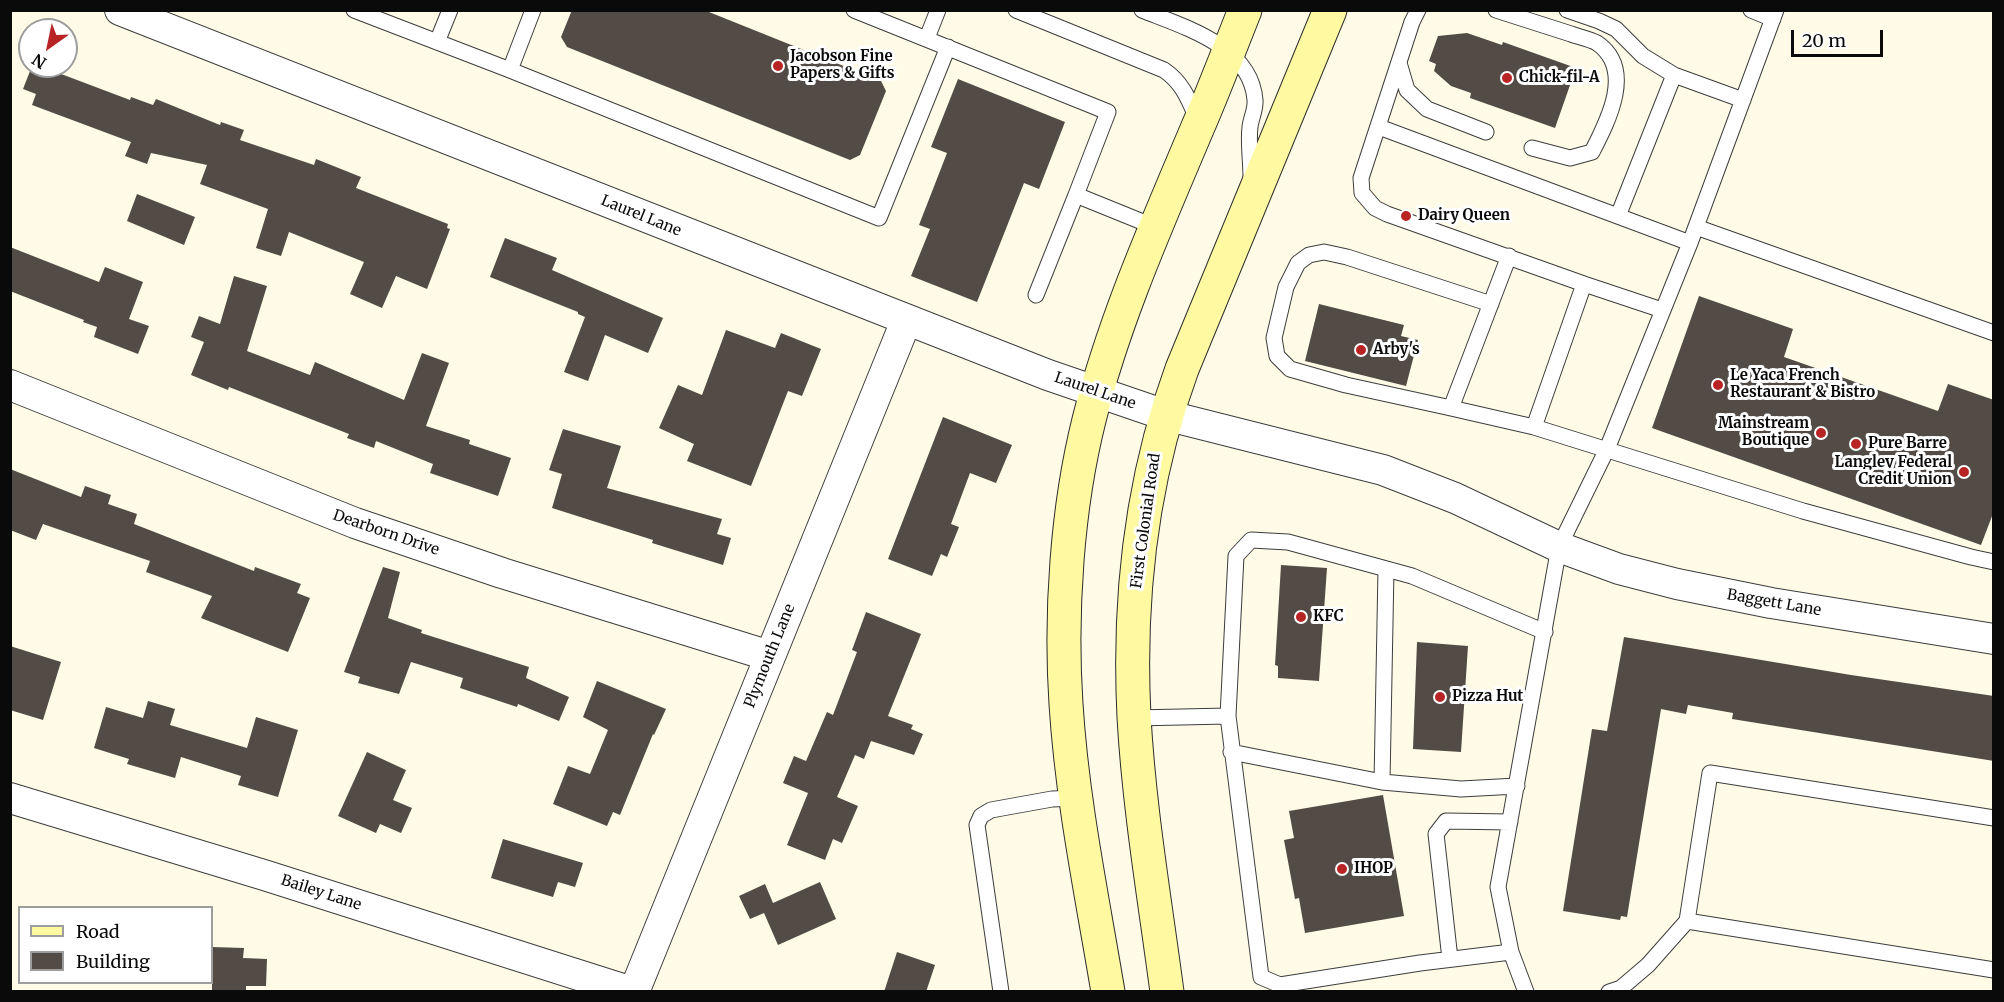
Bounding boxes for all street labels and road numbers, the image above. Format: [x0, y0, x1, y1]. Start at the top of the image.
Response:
street label: Laurel Lane [598, 192, 684, 240]
street label: Laurel Lane [1052, 369, 1138, 413]
street label: First Colonial Road [1128, 452, 1164, 590]
street label: Dearborn Drive [330, 506, 442, 560]
street label: Baggett Lane [1726, 586, 1822, 620]
street label: Plymouth Lane [741, 602, 799, 710]
street label: Bailey Lane [278, 872, 364, 914]

